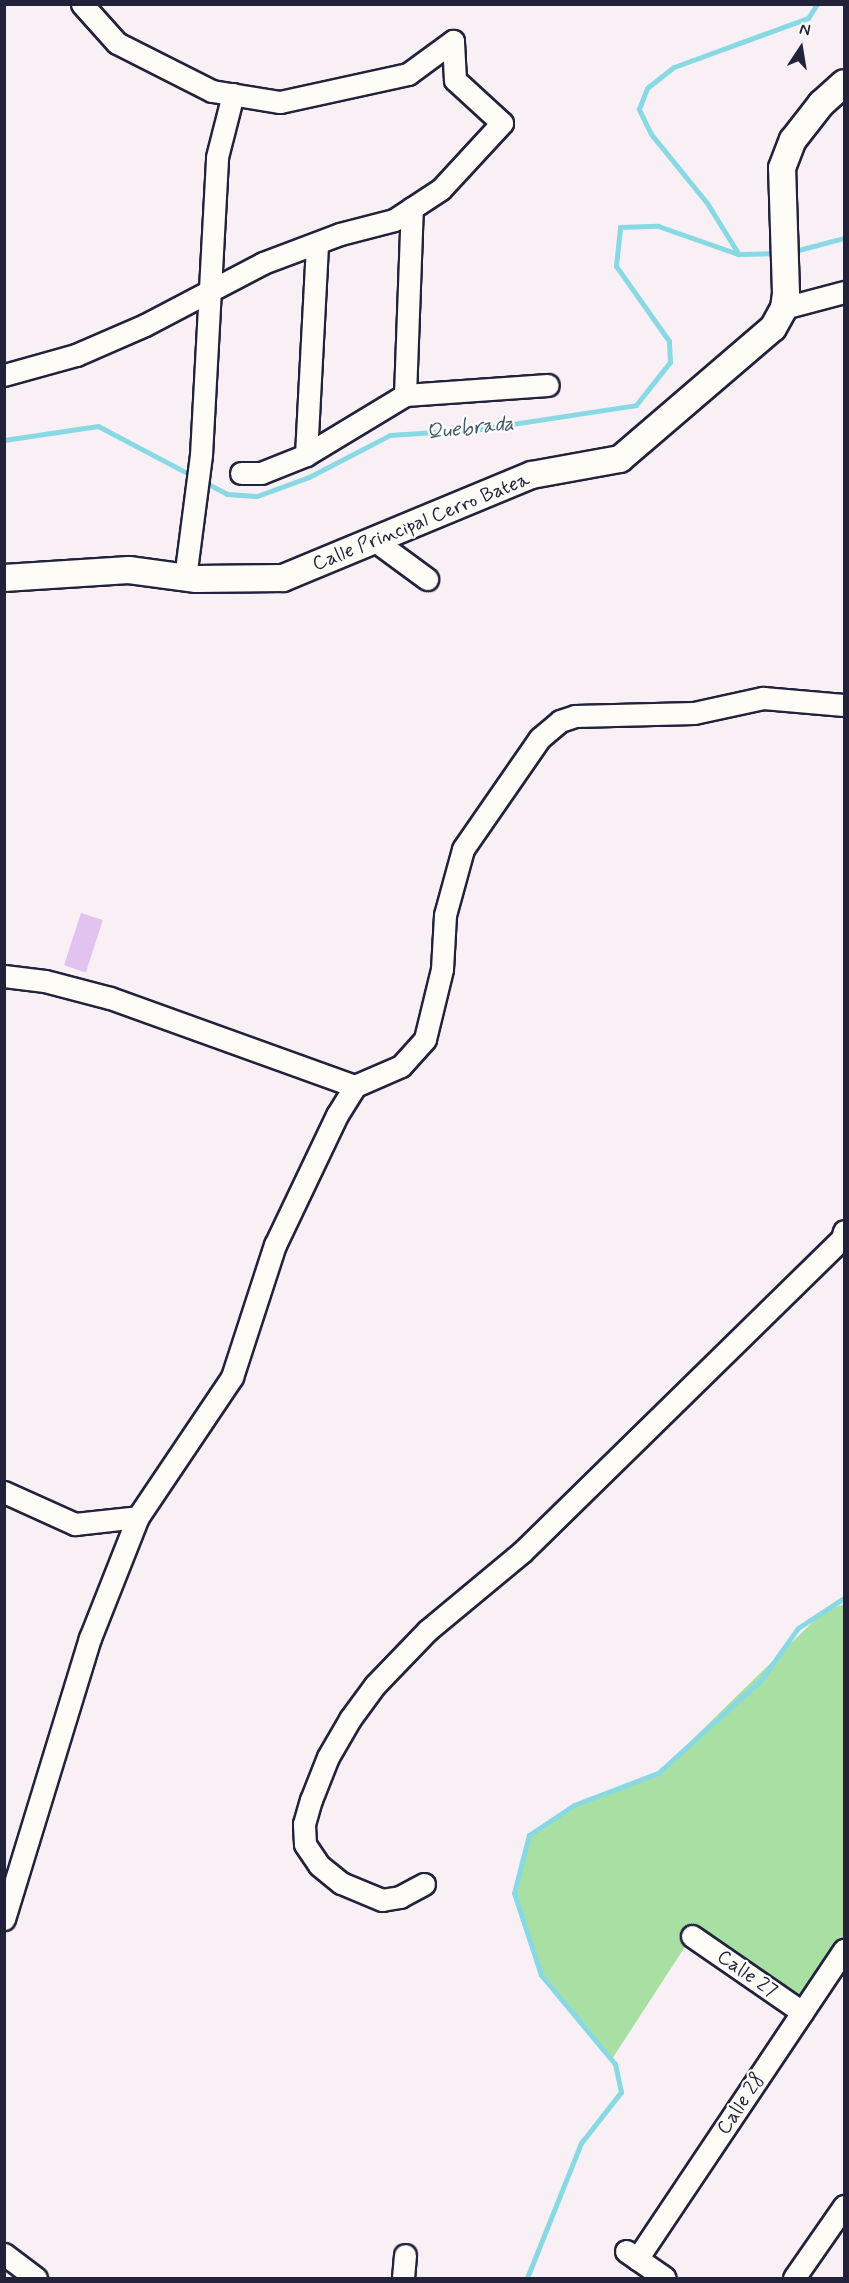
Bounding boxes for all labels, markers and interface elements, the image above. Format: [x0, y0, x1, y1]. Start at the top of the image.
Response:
north arrow [771, 18, 831, 78]
text: N [797, 19, 812, 41]
water label: Quebrada [425, 411, 515, 445]
street label: Calle Principal Cerro Batea [308, 467, 534, 577]
street label: Calle 27 [712, 1945, 782, 2003]
street label: Calle 28 [712, 2069, 770, 2139]

